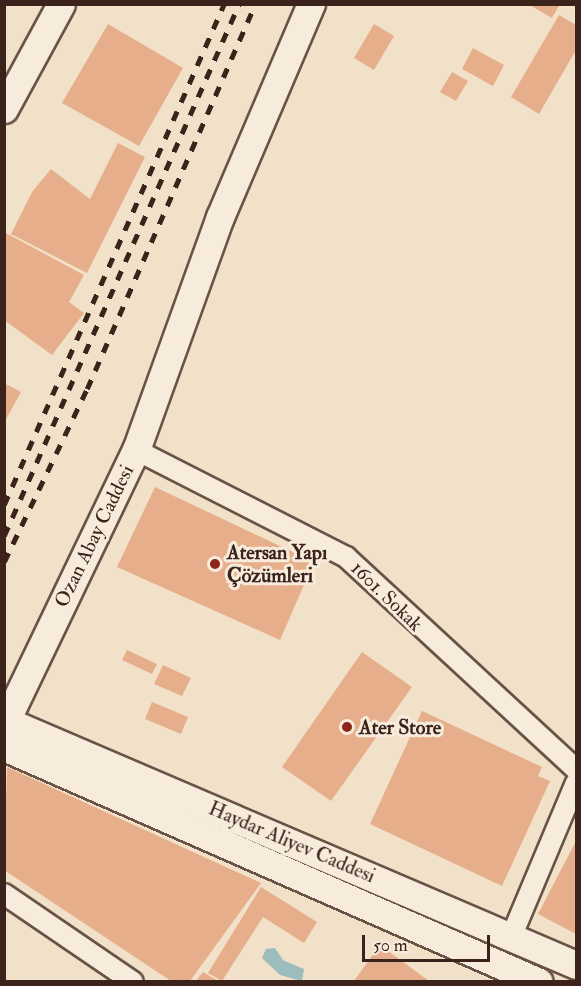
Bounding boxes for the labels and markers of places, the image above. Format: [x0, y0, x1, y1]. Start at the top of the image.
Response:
place label: Atersan Yapı Çözümleri [227, 540, 327, 587]
marker: Atersan Yapı Çözümleri [208, 557, 222, 571]
place label: Ater Store [359, 715, 441, 739]
marker: Ater Store [340, 720, 354, 734]

